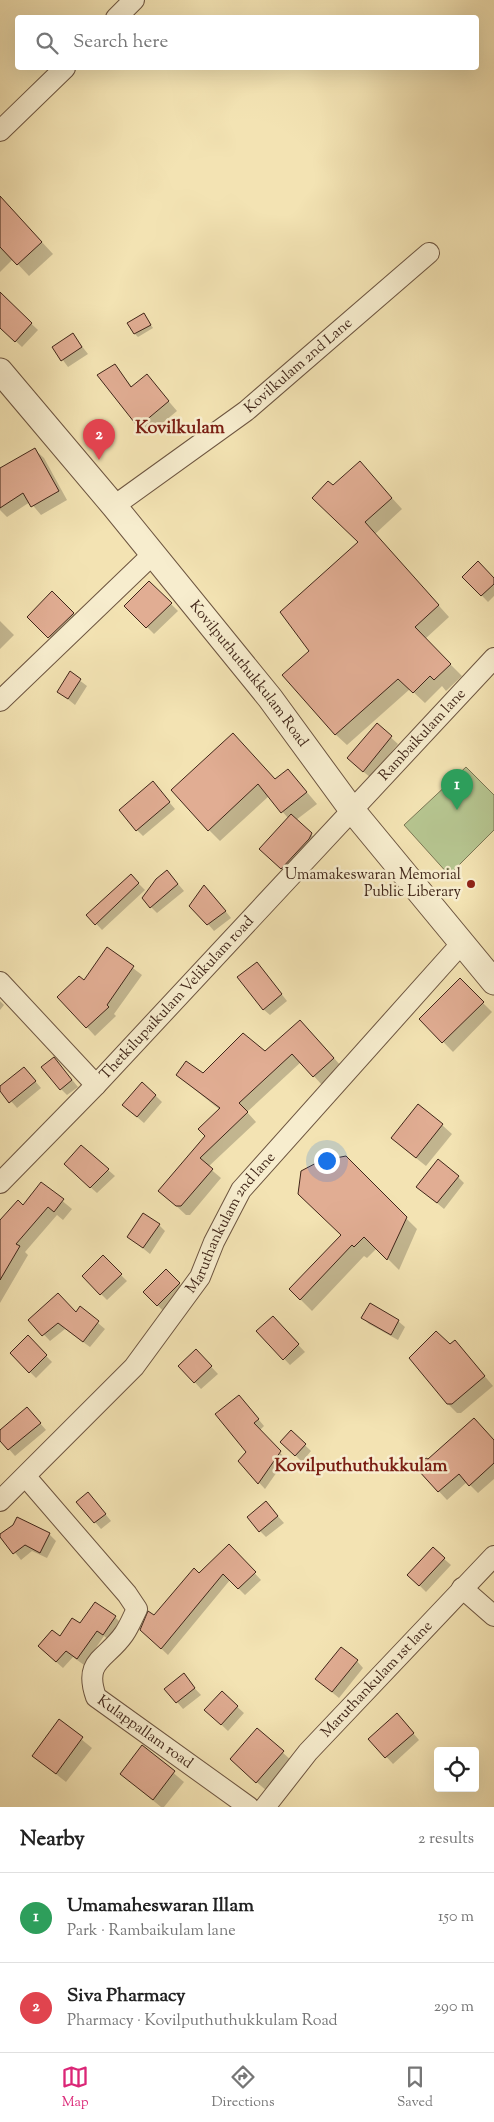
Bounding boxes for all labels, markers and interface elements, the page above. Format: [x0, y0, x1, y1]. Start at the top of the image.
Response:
search box [15, 15, 479, 70]
icon: search [33, 29, 61, 57]
text: Search here [73, 29, 168, 56]
street label: Kovilkulam 2nd Lane [240, 313, 357, 418]
district label: Kovilkulam [135, 416, 225, 442]
pin: 2 [83, 419, 115, 460]
street label: Kovilputhuthukkulam Road [184, 596, 313, 752]
street label: Rambaikulam lane [374, 684, 471, 786]
pin: 1 [441, 769, 473, 810]
place label: Umamakeswaran Memorial Public Liberary [285, 865, 462, 903]
marker: Umamakeswaran Memorial Public Liberary [465, 878, 477, 890]
street label: Thetkilupaikulam Velikulam road [95, 911, 259, 1085]
street label: Maruthankulam 2nd lane [181, 1147, 281, 1298]
your location [314, 1148, 340, 1174]
district label: Kovilputhuthukkulam [275, 1454, 448, 1480]
street label: Maruthankulam 1st lane [316, 1616, 438, 1742]
street label: Kulappallam road [93, 1691, 197, 1774]
map controls [434, 1747, 479, 1792]
button: locate [434, 1747, 479, 1792]
text: Nearby [20, 1825, 85, 1855]
text: 2 results [418, 1828, 474, 1851]
text: Umamaheswaran Illam [67, 1893, 254, 1920]
text: 1 [33, 1906, 39, 1929]
text: 150 m [438, 1906, 474, 1929]
text: Park · Rambaikulam lane [67, 1920, 236, 1943]
text: Siva Pharmacy [67, 1983, 186, 2010]
text: 2 [32, 1996, 40, 2019]
text: 290 m [434, 1996, 474, 2019]
text: Pharmacy · Kovilputhuthukkulam Road [67, 2010, 338, 2033]
tab: Map [61, 2063, 89, 2113]
tab: Directions [211, 2063, 275, 2113]
tab: Saved [397, 2063, 433, 2113]

